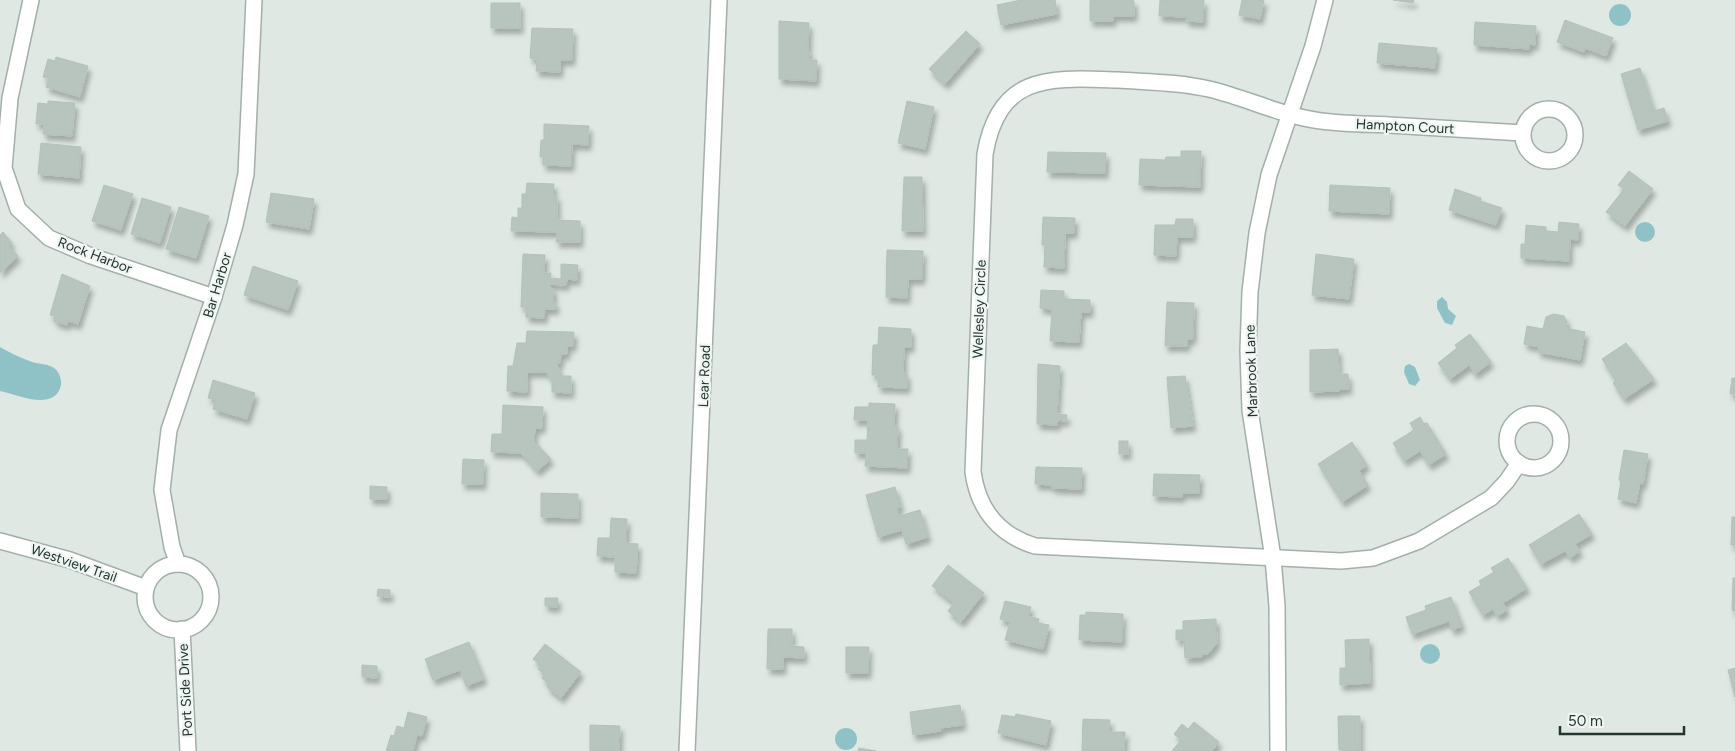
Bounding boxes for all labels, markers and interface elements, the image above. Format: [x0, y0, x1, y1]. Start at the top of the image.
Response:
street label: Hampton Court [1355, 115, 1455, 138]
street label: Rock Harbor [55, 234, 135, 277]
street label: Bar Harbor [200, 250, 236, 320]
street label: Wellesley Circle [969, 259, 990, 359]
street label: Marbrook Lane [1241, 324, 1262, 418]
street label: Lear Road [695, 344, 714, 408]
street label: Westview Trail [29, 541, 119, 586]
street label: Port Side Drive [175, 643, 196, 737]
scale bar [1560, 704, 1684, 736]
text: 50 m [1568, 712, 1603, 730]

